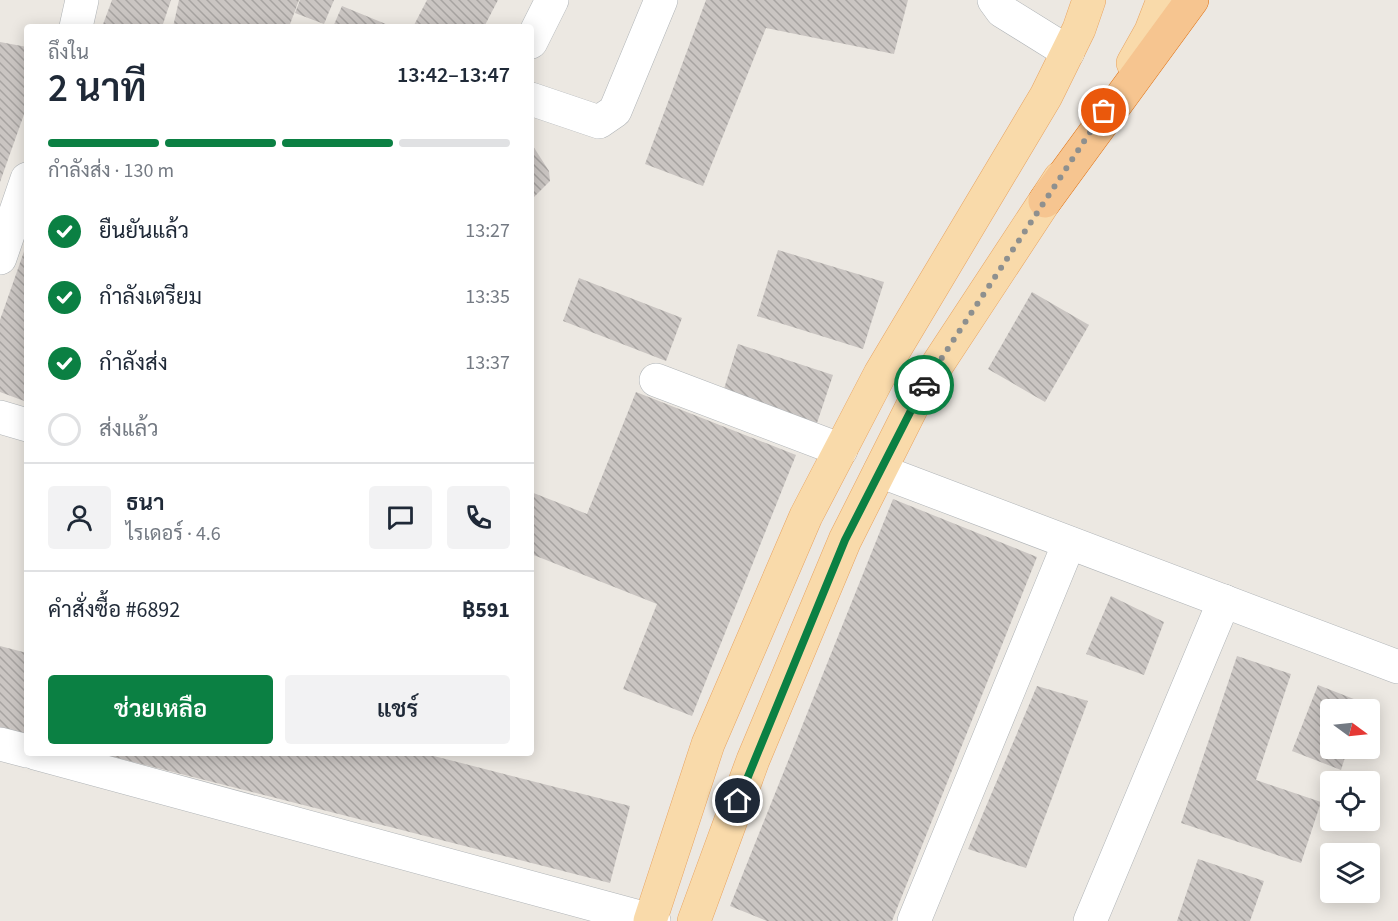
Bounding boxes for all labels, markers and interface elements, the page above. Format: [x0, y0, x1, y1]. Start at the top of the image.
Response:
text: ถึงใน [48, 39, 89, 67]
text: 13:42–13:47 [397, 59, 510, 91]
text: 2 นาที [48, 61, 147, 117]
pin [1078, 85, 1129, 136]
icon: bag [1087, 94, 1120, 127]
text: กำลังส่ง · 130 m [48, 157, 174, 185]
icon: check [48, 215, 81, 248]
text: ยืนยันแล้ว [99, 215, 189, 247]
text: 13:27 [465, 217, 510, 245]
icon: check [48, 281, 81, 314]
text: กำลังเตรียม [99, 281, 202, 313]
text: 13:35 [465, 283, 510, 311]
icon: check [48, 347, 81, 380]
text: กำลังส่ง [99, 347, 168, 379]
text: 13:37 [465, 349, 510, 377]
courier [894, 355, 954, 415]
icon: car [908, 369, 941, 402]
text: ส่งแล้ว [99, 413, 159, 445]
button: person [48, 486, 111, 549]
button: chat [369, 486, 432, 549]
button: phone [447, 486, 510, 549]
text: ธนา [126, 487, 164, 519]
text: ไรเดอร์ · 4.6 [126, 520, 221, 548]
text: คำสั่งซื้อ #6892 [48, 594, 180, 626]
text: ฿591 [462, 594, 510, 626]
button: ช่วยเหลือ [48, 675, 273, 744]
button: แชร์ [285, 675, 510, 744]
north arrow [1320, 699, 1380, 759]
map controls [1320, 699, 1380, 903]
button: locate [1320, 771, 1380, 831]
pin [712, 775, 763, 826]
icon: home [721, 784, 754, 817]
button: layers [1320, 843, 1380, 903]

